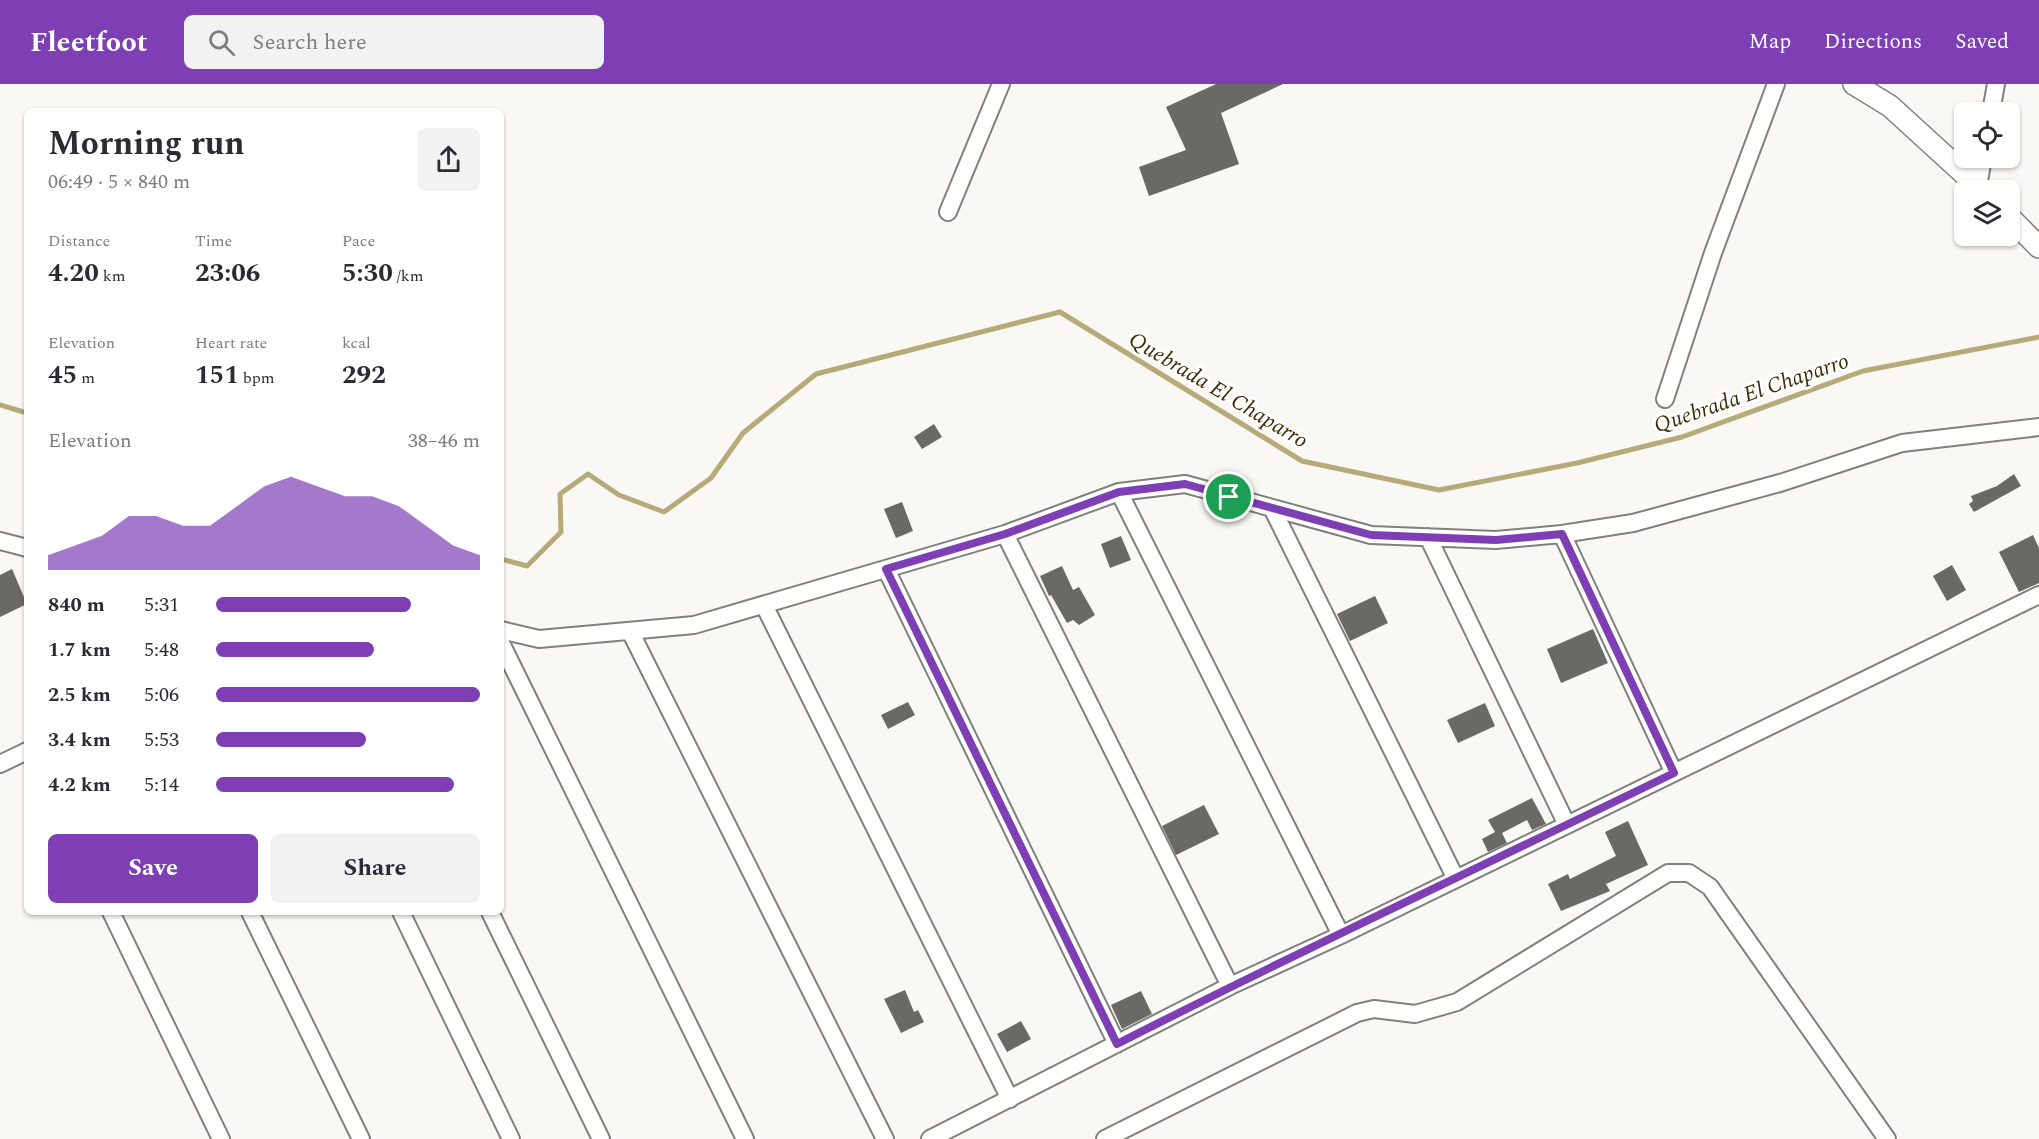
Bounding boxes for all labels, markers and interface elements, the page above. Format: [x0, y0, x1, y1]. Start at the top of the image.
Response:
search box [184, 15, 604, 69]
text: Fleetfoot [30, 21, 148, 64]
icon: search [205, 26, 238, 59]
text: Search here [253, 26, 367, 59]
text: Map [1749, 26, 1791, 58]
text: Directions [1824, 26, 1922, 58]
text: Saved [1955, 26, 2009, 58]
map controls [1954, 102, 2020, 246]
button: locate [1954, 102, 2020, 168]
text: Morning run [48, 119, 245, 169]
button: share [417, 128, 480, 191]
text: 06:49 · 5 × 840 m [48, 167, 190, 197]
button: layers [1954, 180, 2020, 246]
text: Distance [48, 229, 110, 253]
text: Time [195, 229, 232, 253]
text: Pace [342, 229, 375, 253]
text: 4.20 [48, 253, 99, 293]
text: 23:06 [195, 253, 260, 293]
text: 5:30 [342, 253, 393, 293]
text: km [99, 264, 125, 288]
text: /km [393, 264, 423, 288]
water label: Quebrada El Chaparro [1122, 324, 1314, 457]
text: Elevation [48, 331, 115, 355]
text: Heart rate [195, 331, 267, 355]
text: kcal [342, 331, 371, 355]
water label: Quebrada El Chaparro [1649, 345, 1853, 442]
text: 45 [48, 355, 77, 395]
text: 151 [195, 355, 239, 395]
text: 292 [342, 355, 386, 395]
text: m [77, 366, 95, 390]
text: bpm [239, 366, 275, 390]
text: Elevation [48, 426, 132, 456]
text: 38–46 m [408, 426, 480, 456]
pin [1203, 471, 1254, 522]
icon: arrive [1212, 480, 1245, 513]
text: 840 m [48, 590, 105, 620]
text: 5:31 [144, 590, 179, 620]
text: 1.7 km [48, 635, 111, 665]
text: 5:48 [144, 635, 179, 665]
text: 2.5 km [48, 680, 111, 710]
text: 5:06 [144, 680, 179, 710]
text: 3.4 km [48, 725, 111, 755]
text: 5:53 [144, 725, 179, 755]
text: 4.2 km [48, 770, 111, 800]
text: 5:14 [144, 770, 179, 800]
button: Save [48, 834, 258, 903]
button: Share [270, 834, 480, 903]

